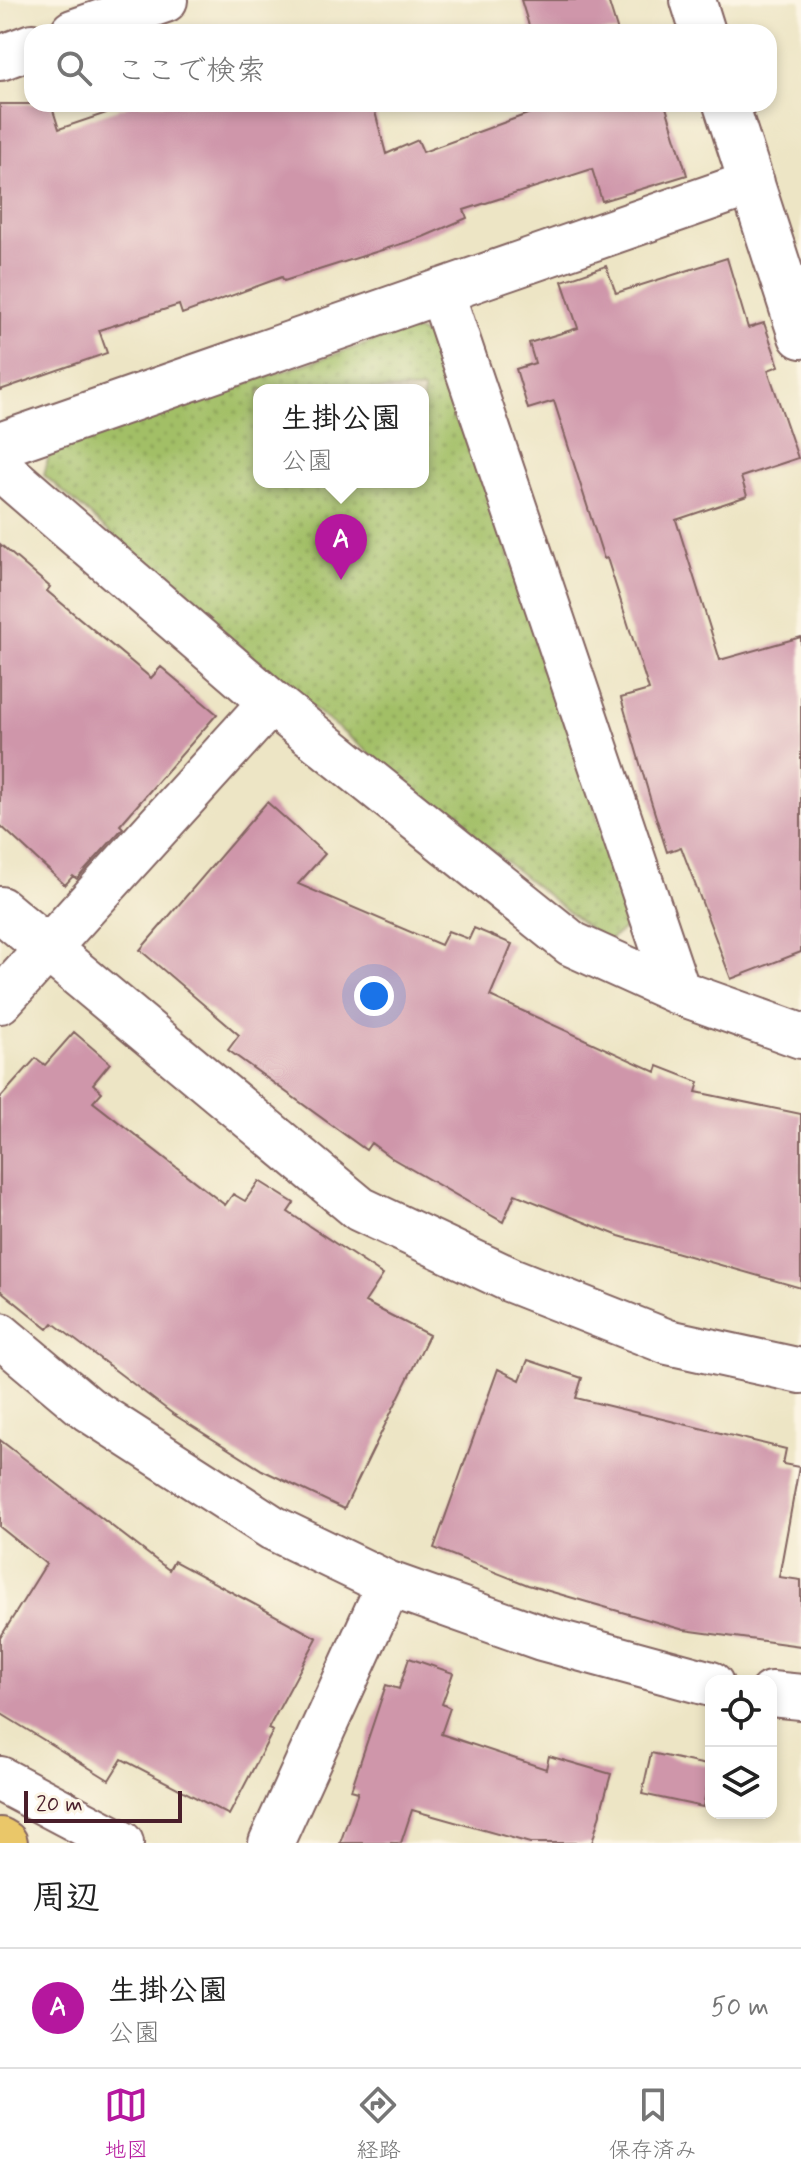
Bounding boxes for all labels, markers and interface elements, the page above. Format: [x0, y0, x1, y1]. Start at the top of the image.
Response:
search box [24, 24, 777, 112]
icon: search [52, 46, 96, 90]
text: ここで検索 [116, 52, 266, 91]
popup [253, 384, 429, 488]
text: 生掛公園 [281, 400, 401, 439]
text: 公園 [281, 445, 333, 479]
pin: A [315, 514, 367, 580]
your location [354, 976, 394, 1016]
map controls [705, 1675, 777, 1819]
button: locate [705, 1675, 777, 1747]
button: layers [705, 1747, 777, 1819]
scale bar [24, 1787, 182, 1823]
text: 20 m [36, 1791, 83, 1819]
text: 周辺 [32, 1876, 100, 1921]
text: 生掛公園 [108, 1972, 228, 2011]
text: A [49, 1991, 67, 2025]
text: 50 m [711, 1991, 769, 2025]
text: 公園 [108, 2017, 160, 2051]
tab: 地図 [104, 2083, 148, 2165]
tab: 経路 [356, 2083, 401, 2165]
tab: 保存済み [609, 2083, 697, 2165]

